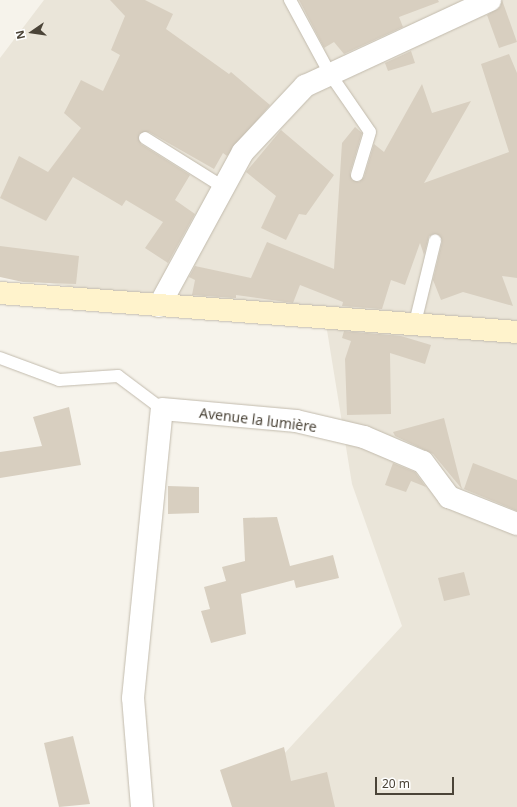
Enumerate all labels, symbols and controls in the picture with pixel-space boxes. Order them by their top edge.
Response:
north arrow [12,12,52,52]
text: N [12,29,28,41]
street label: Avenue la lumière [198,404,318,436]
scale bar [377,769,456,795]
text: 20 m [382,775,410,792]

